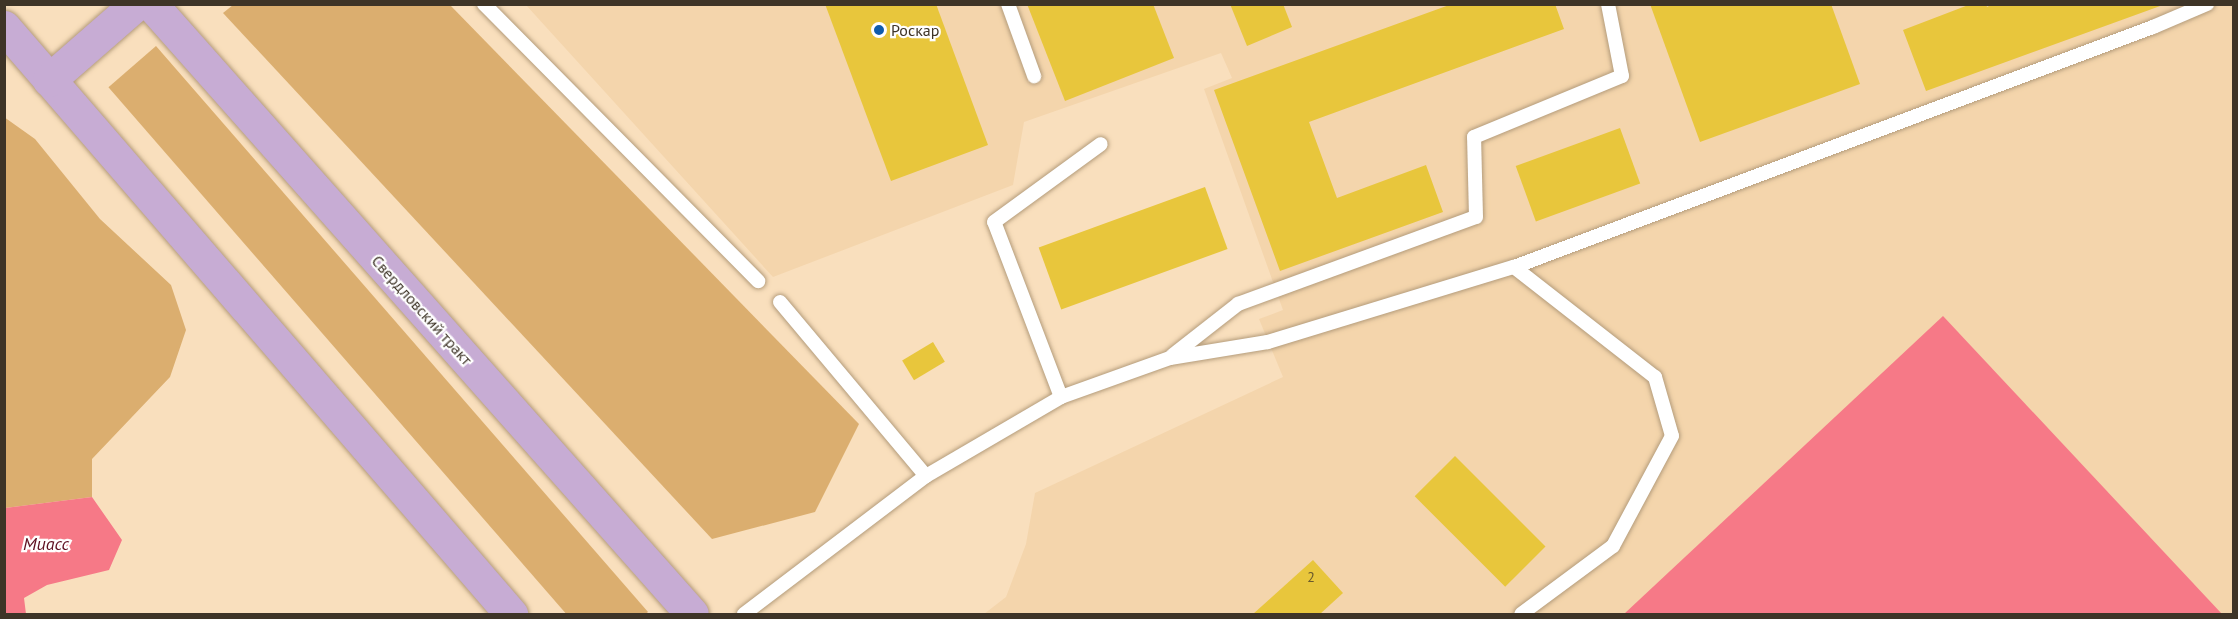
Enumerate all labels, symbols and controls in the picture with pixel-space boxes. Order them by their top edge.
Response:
place label: Роскар [891,20,939,40]
marker: Роскар [872,23,886,37]
street label: Свердловский тракт [368,251,476,369]
water label: Миасс [23,533,69,555]
house number: 2 [1307,569,1315,585]

